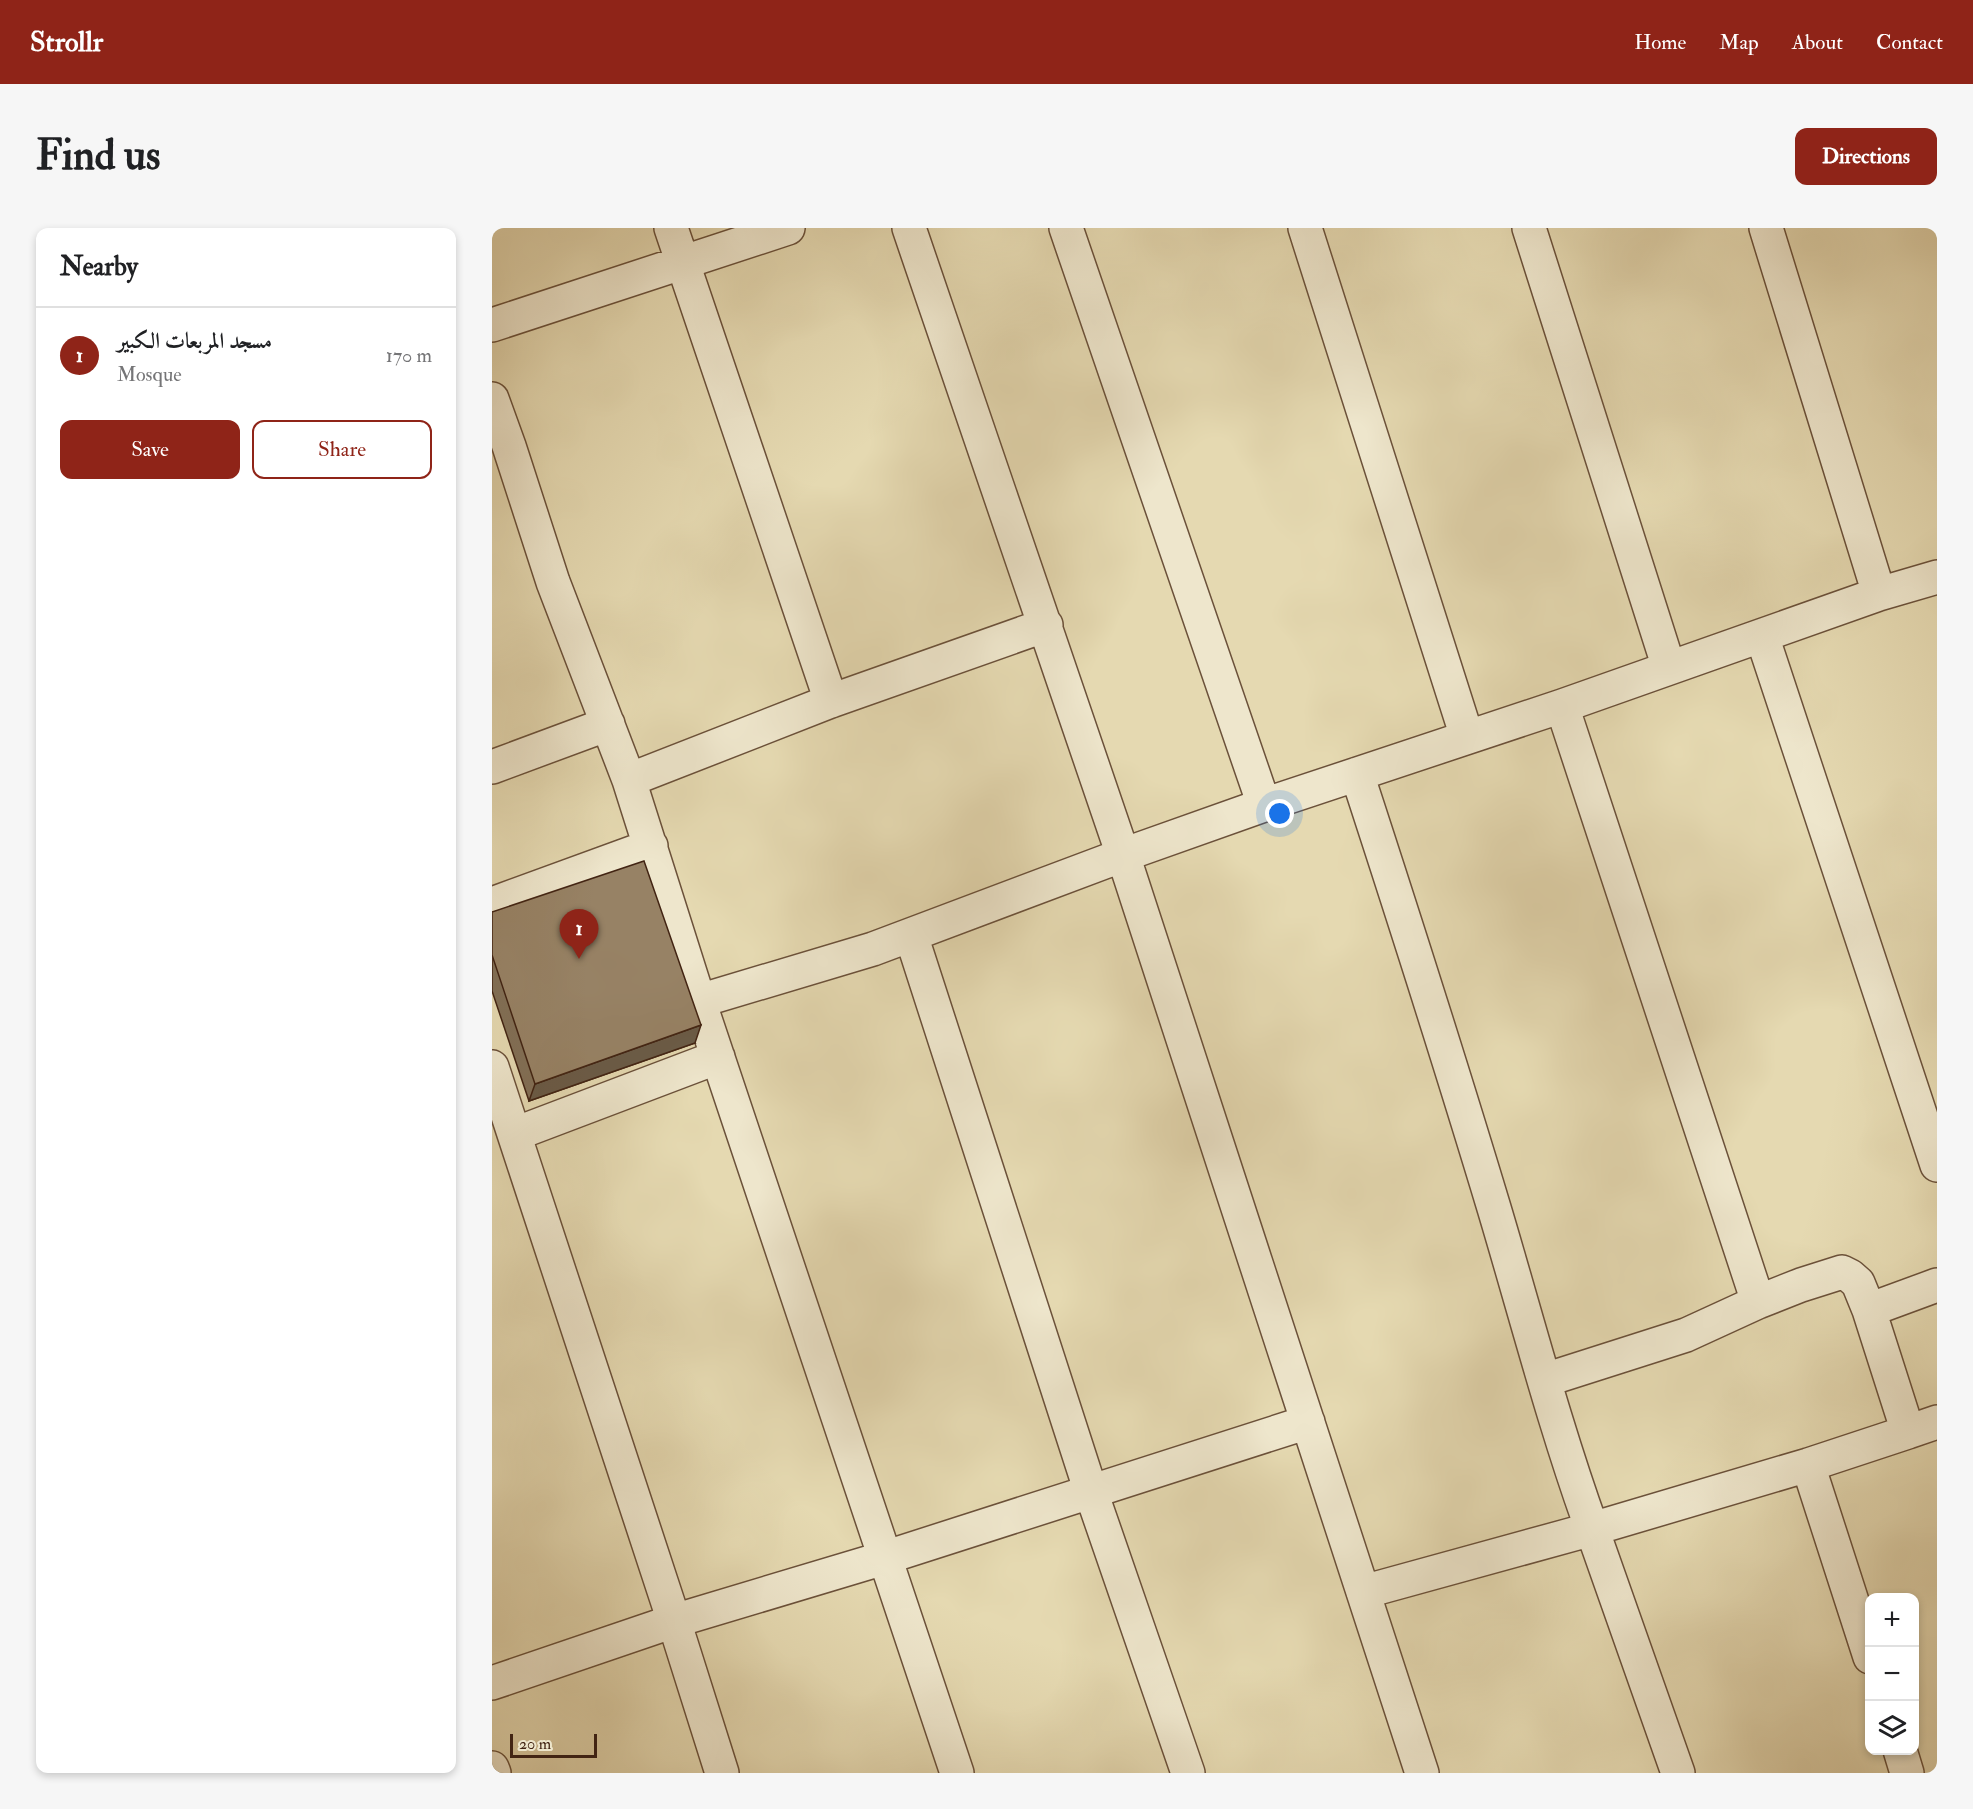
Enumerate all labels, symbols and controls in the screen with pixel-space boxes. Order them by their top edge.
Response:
text: Strollr [30,25,103,60]
text: Home [1634,29,1686,56]
text: Map [1719,29,1759,56]
text: About [1792,29,1843,56]
text: Contact [1876,29,1943,56]
button: Directions [1795,128,1937,185]
text: Find us [36,130,160,182]
text: Nearby [60,251,138,283]
text: مسجد المربعات الكبير [117,327,272,355]
text: 1 [76,343,83,368]
text: 170 m [386,343,432,368]
text: Mosque [117,362,182,387]
button: Save [60,420,240,479]
button: Share [252,420,432,479]
your location [1265,799,1294,828]
pin: 1 [560,910,598,959]
map controls [1865,1593,1919,1755]
button: + [1865,1593,1919,1647]
button: − [1865,1647,1919,1701]
button: layers [1865,1701,1919,1755]
scale bar [510,1731,597,1758]
text: 20 m [519,1734,551,1754]

